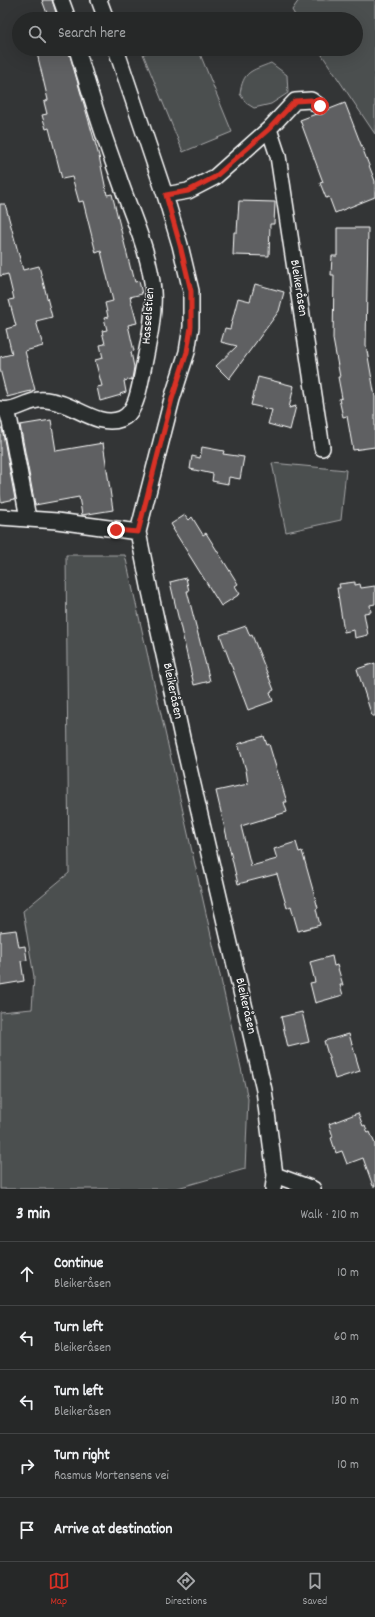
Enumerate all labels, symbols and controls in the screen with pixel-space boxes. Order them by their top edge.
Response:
search box [12,12,363,56]
icon: search [26,23,48,45]
text: Search here [58,23,126,45]
route start [311,97,329,115]
street label: Bleikeråsen [284,258,312,318]
street label: Hasselstien [138,287,160,345]
route end [107,521,125,539]
street label: Bleikeråsen [157,661,187,721]
street label: Bleikeråsen [229,976,261,1036]
text: 3 min [16,1203,50,1227]
text: Walk · 210 m [301,1206,359,1225]
text: Continue [54,1253,103,1275]
icon: ahead [16,1263,38,1285]
text: 10 m [337,1264,359,1283]
text: Bleikeråsen [54,1275,111,1294]
text: Turn left [54,1317,103,1339]
icon: left [16,1327,38,1349]
text: 60 m [334,1328,359,1347]
text: Bleikeråsen [54,1339,111,1358]
text: Turn left [54,1381,103,1403]
icon: left [16,1391,38,1413]
text: 130 m [331,1392,359,1411]
text: Bleikeråsen [54,1403,111,1422]
text: Turn right [54,1445,110,1467]
icon: right [16,1455,38,1477]
text: 10 m [337,1456,359,1475]
text: Rasmus Mortensens vei [54,1467,169,1486]
icon: arrive [16,1519,38,1541]
text: Arrive at destination [54,1519,172,1541]
tab: Map [48,1570,70,1610]
tab: Directions [165,1570,207,1610]
tab: Saved [303,1570,327,1610]

